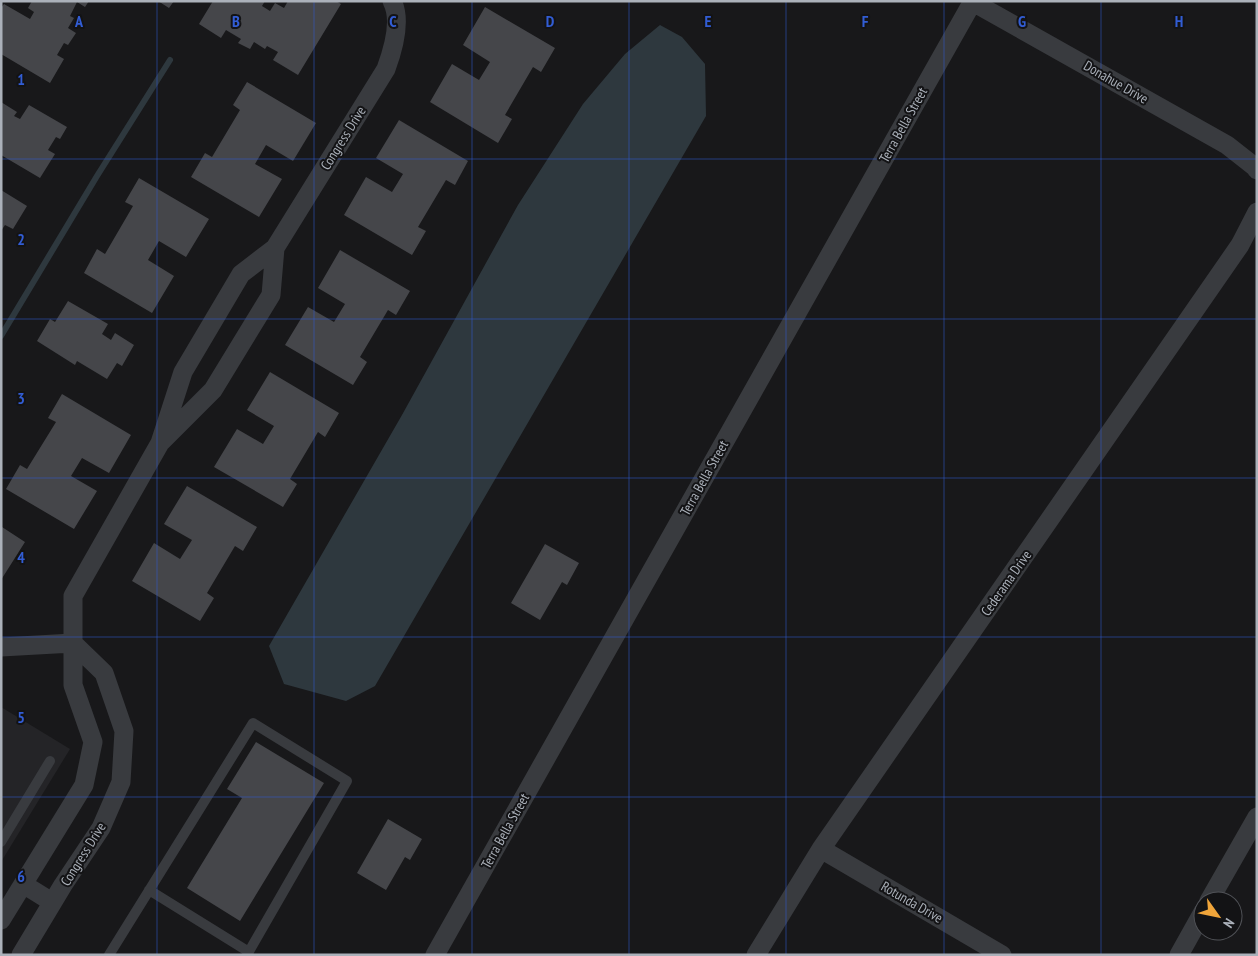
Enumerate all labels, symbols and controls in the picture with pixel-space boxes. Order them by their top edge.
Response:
text: A [74,11,84,31]
text: B [232,11,240,31]
text: C [389,11,397,31]
text: D [546,11,555,31]
text: E [705,11,712,31]
text: F [862,11,869,31]
text: G [1018,11,1026,31]
text: H [1175,11,1183,31]
street label: Donahue Drive [1081,56,1152,108]
text: 1 [17,69,25,89]
street label: Terra Bella Street [875,84,931,166]
street label: Congress Drive [316,103,370,173]
text: 2 [17,229,25,249]
text: 3 [17,388,25,408]
street label: Terra Bella Street [676,437,732,519]
street label: Cederama Drive [977,546,1035,619]
text: 4 [17,547,25,567]
text: 5 [17,707,25,727]
street label: Terra Bella Street [477,790,533,872]
street label: Congress Drive [56,819,110,889]
text: 6 [17,866,25,886]
street label: Rotunda Drive [878,877,946,927]
north arrow [1193,891,1243,941]
text: N [1219,915,1239,931]

